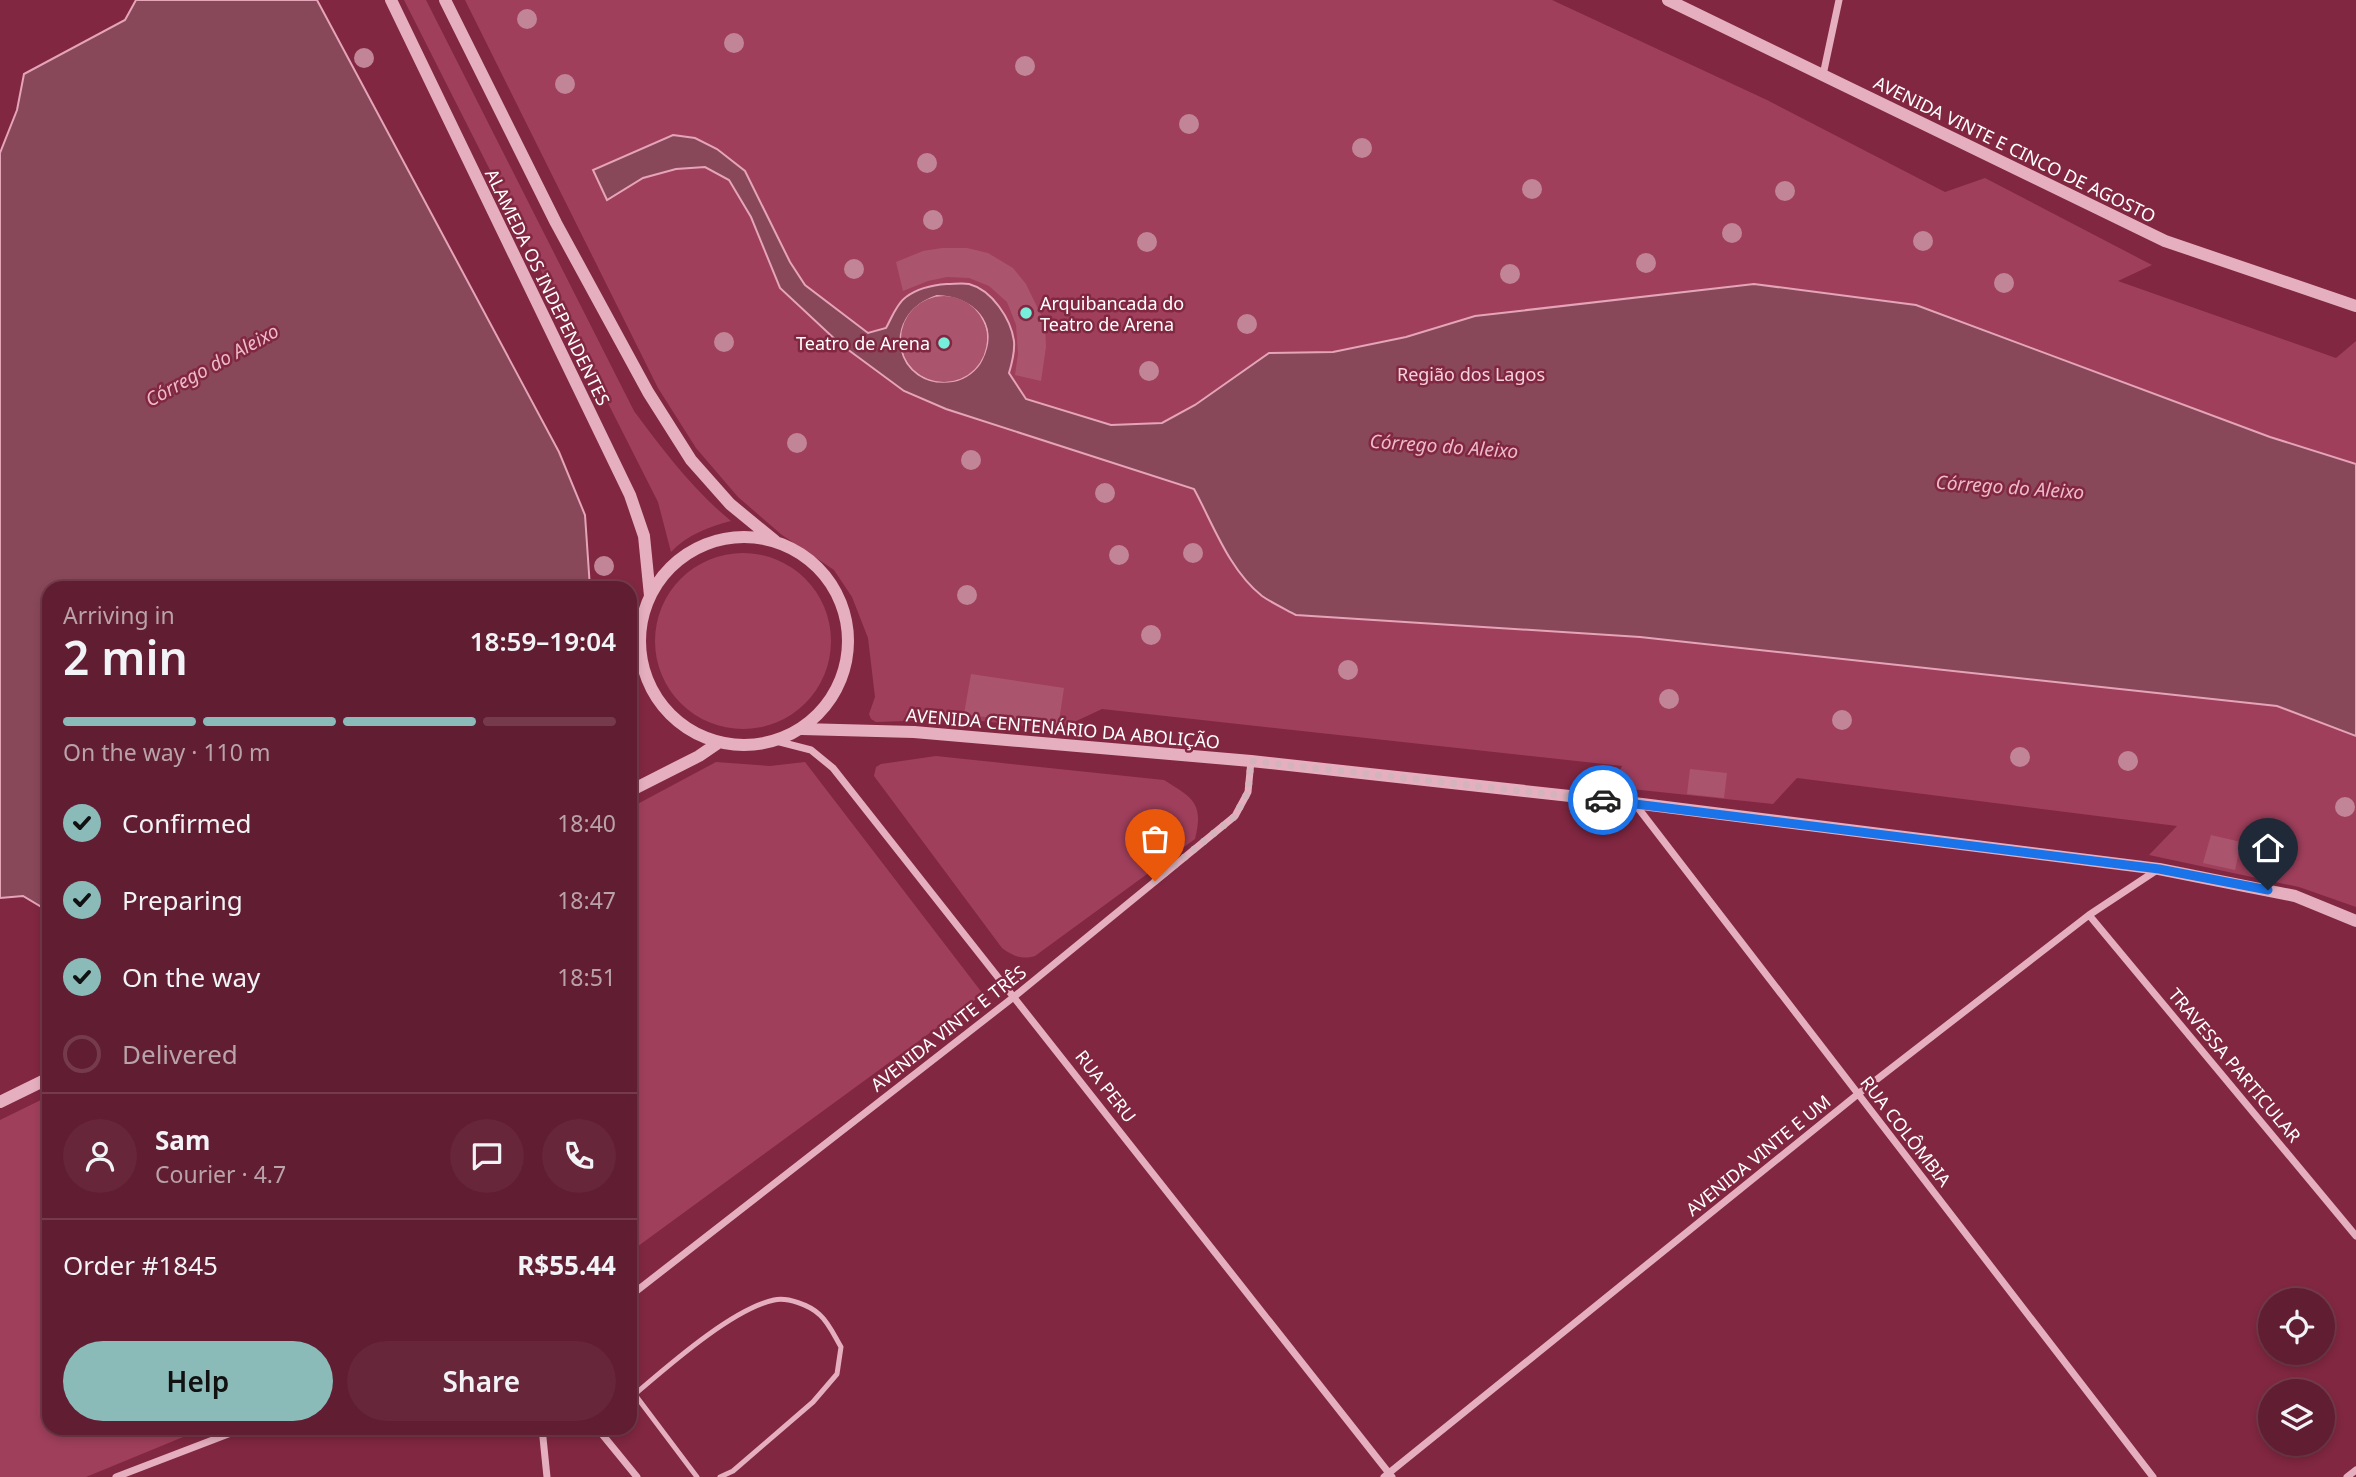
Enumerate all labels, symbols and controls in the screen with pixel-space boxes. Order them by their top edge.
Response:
street label: AVENIDA VINTE E CINCO DE AGOSTO [1870,70,2160,228]
street label: ALAMEDA OS INDEPENDENTES [480,165,616,409]
place label: Arquibancada do Teatro de Arena [1040,291,1184,336]
marker: Arquibancada do Teatro de Arena [1018,305,1034,321]
water label: Córrego do Aleixo [141,318,283,412]
place label: Teatro de Arena [796,331,930,355]
marker: Teatro de Arena [936,335,952,351]
park label: Região dos Lagos [1397,362,1545,386]
water label: Córrego do Aleixo [1369,428,1519,464]
water label: Córrego do Aleixo [1935,469,2085,505]
text: Arriving in [63,599,175,631]
text: 18:59–19:04 [470,623,616,659]
text: 2 min [63,626,188,688]
street label: AVENIDA CENTENÁRIO DA ABOLIÇÃO [905,702,1221,754]
text: On the way · 110 m [63,736,270,768]
courier [1568,765,1638,835]
icon: car [1584,781,1622,819]
icon: check [63,804,101,842]
text: Confirmed [122,805,252,841]
text: 18:40 [557,807,616,839]
pin [1125,809,1185,881]
pin [2238,818,2298,890]
icon: bag [1136,820,1174,858]
icon: home [2249,829,2287,867]
icon: check [63,881,101,919]
text: Preparing [122,882,243,918]
text: 18:47 [557,884,616,916]
icon: check [63,958,101,996]
text: On the way [122,959,260,995]
street label: AVENIDA VINTE E TRÊS [865,960,1031,1096]
text: 18:51 [557,961,616,993]
street label: TRAVESSA PARTICULAR [2163,983,2307,1147]
text: Delivered [122,1036,238,1072]
street label: RUA PERU [1070,1045,1142,1127]
street label: RUA COLÔMBIA [1855,1071,1957,1192]
street label: AVENIDA VINTE E UM [1681,1089,1835,1221]
button: person [63,1119,137,1193]
button: chat [450,1119,524,1193]
button: phone [542,1119,616,1193]
text: Sam [155,1122,210,1158]
text: Courier · 4.7 [155,1158,286,1190]
text: Order #1845 [63,1247,218,1283]
text: R$55.44 [517,1247,616,1283]
map controls [2258,1288,2335,1456]
button: locate [2258,1288,2335,1365]
button: Help [63,1341,333,1421]
button: Share [347,1341,616,1421]
button: layers [2258,1379,2335,1456]

